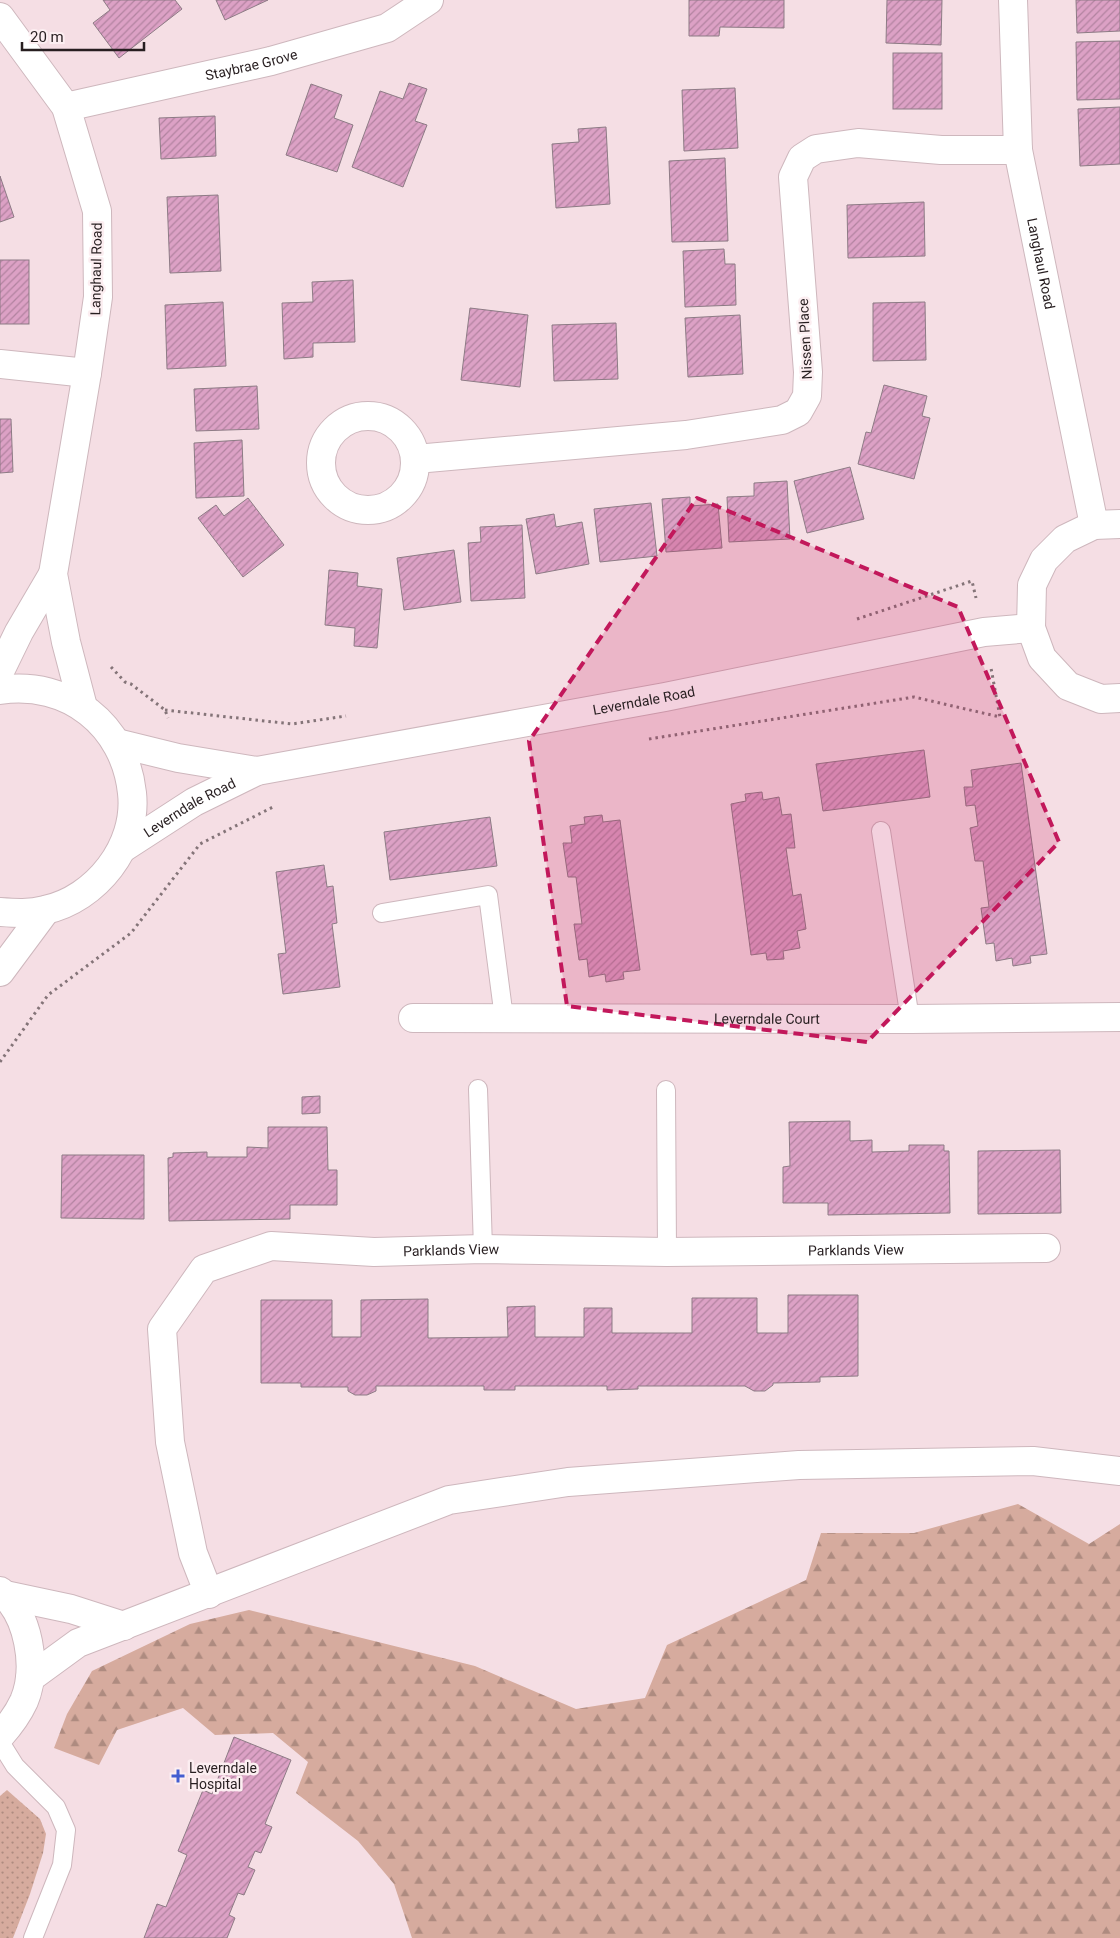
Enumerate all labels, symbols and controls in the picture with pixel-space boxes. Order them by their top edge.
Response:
scale bar [22,20,145,52]
text: 20 m [30,28,64,46]
street label: Staybrae Grove [204,46,299,84]
street label: Langhaul Road [1024,216,1058,311]
street label: Langhaul Road [87,222,105,316]
street label: Nissen Place [795,298,815,380]
street label: Leverndale Road [592,683,696,718]
street label: Leverndale Road [141,775,238,840]
street label: Leverndale Court [714,1011,820,1027]
street label: Parklands View [403,1241,500,1259]
street label: Parklands View [808,1241,905,1259]
place label: Leverndale Hospital [189,1760,257,1792]
marker: Leverndale Hospital [171,1769,185,1783]

